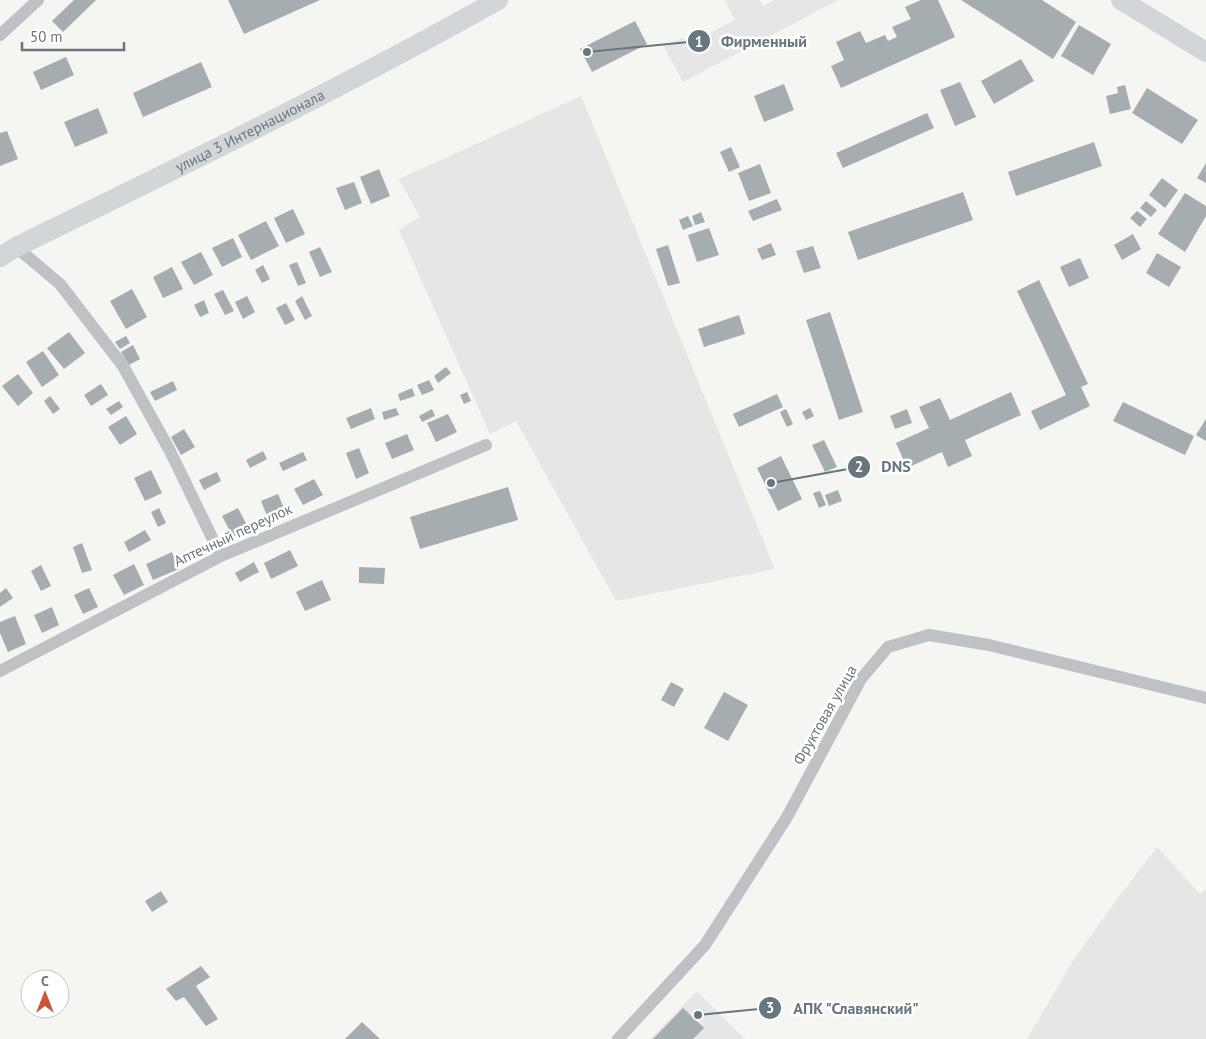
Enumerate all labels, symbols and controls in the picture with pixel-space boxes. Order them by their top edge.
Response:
scale bar [22,20,125,52]
callout: Фирменный [686,26,817,57]
text: 50 m [30,27,63,46]
text: Фирменный [721,31,807,51]
text: 1 [695,32,703,51]
street label: улица 3 Интернационала [172,85,328,176]
callout: DNS [847,451,921,482]
text: DNS [881,456,911,476]
text: 2 [855,457,863,476]
street label: Аптечный переулок [171,498,296,570]
street label: Фруктовая улица [788,662,861,768]
north arrow [20,969,70,1019]
text: С [41,972,49,990]
callout: АПК "Славянский" [758,992,930,1023]
text: 3 [766,998,774,1017]
text: АПК "Славянский" [793,998,919,1018]

